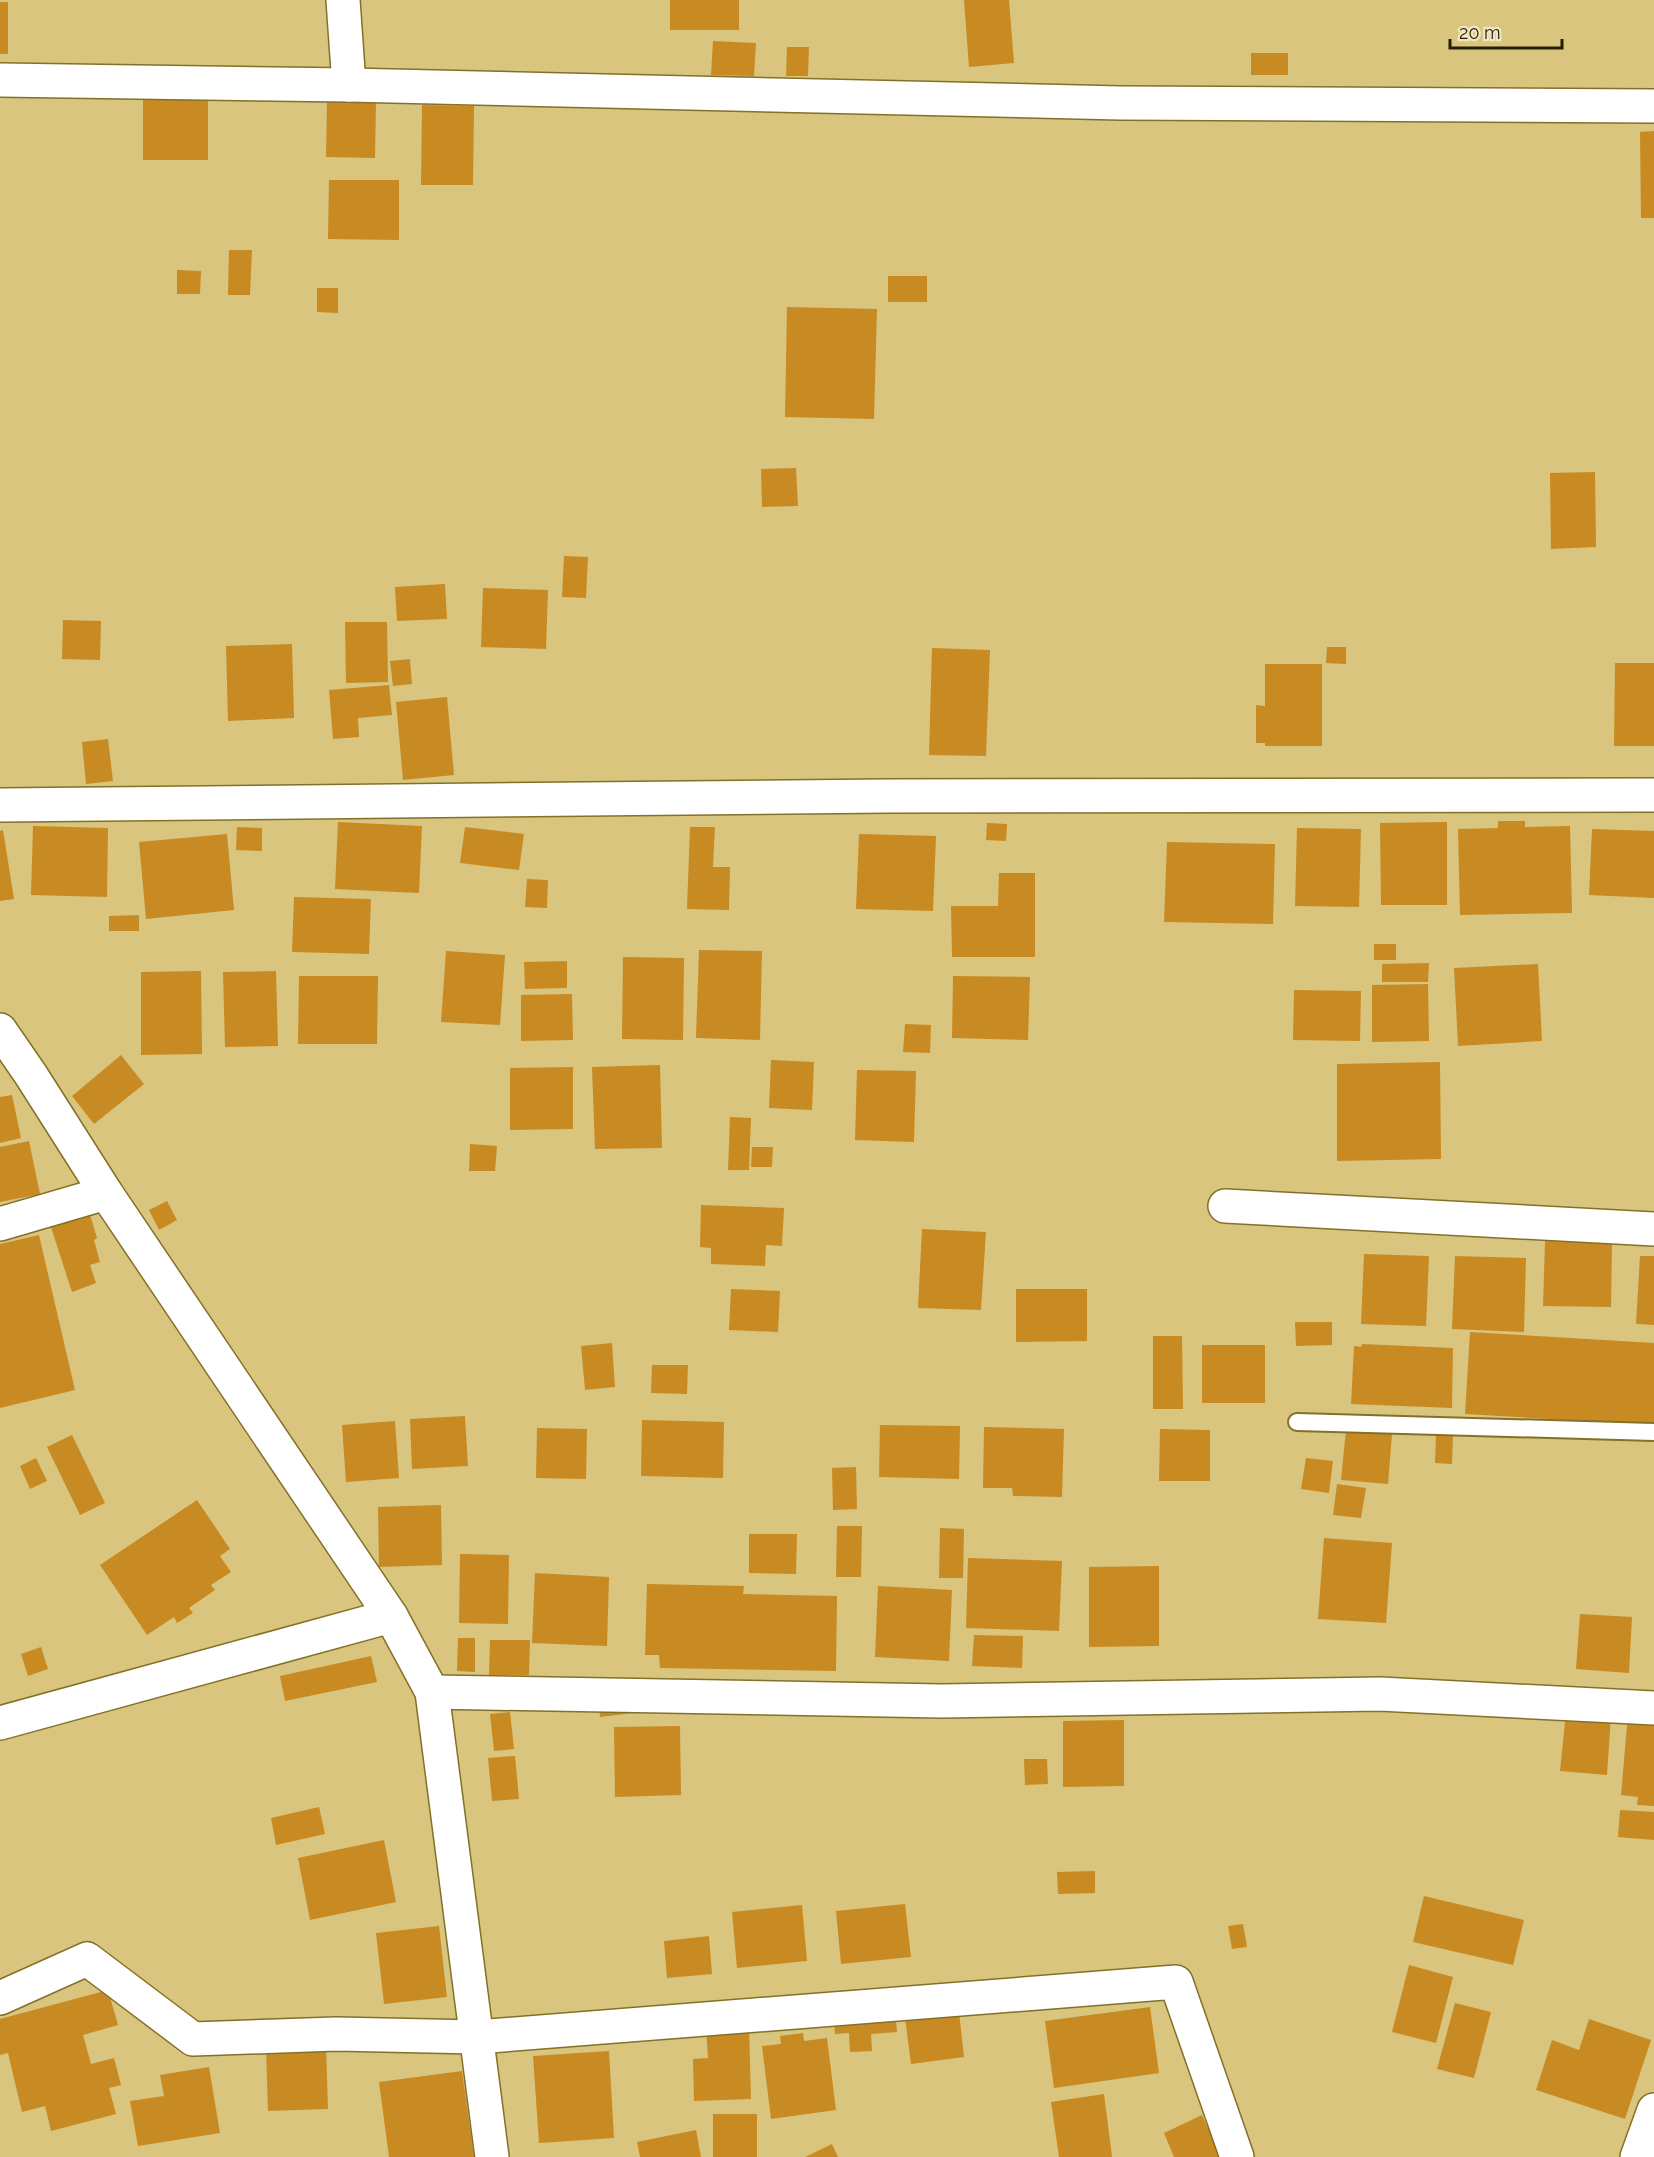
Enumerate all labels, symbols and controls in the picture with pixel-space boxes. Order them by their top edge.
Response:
scale bar [1450,12,1562,50]
text: 20 m [1459,22,1501,43]

